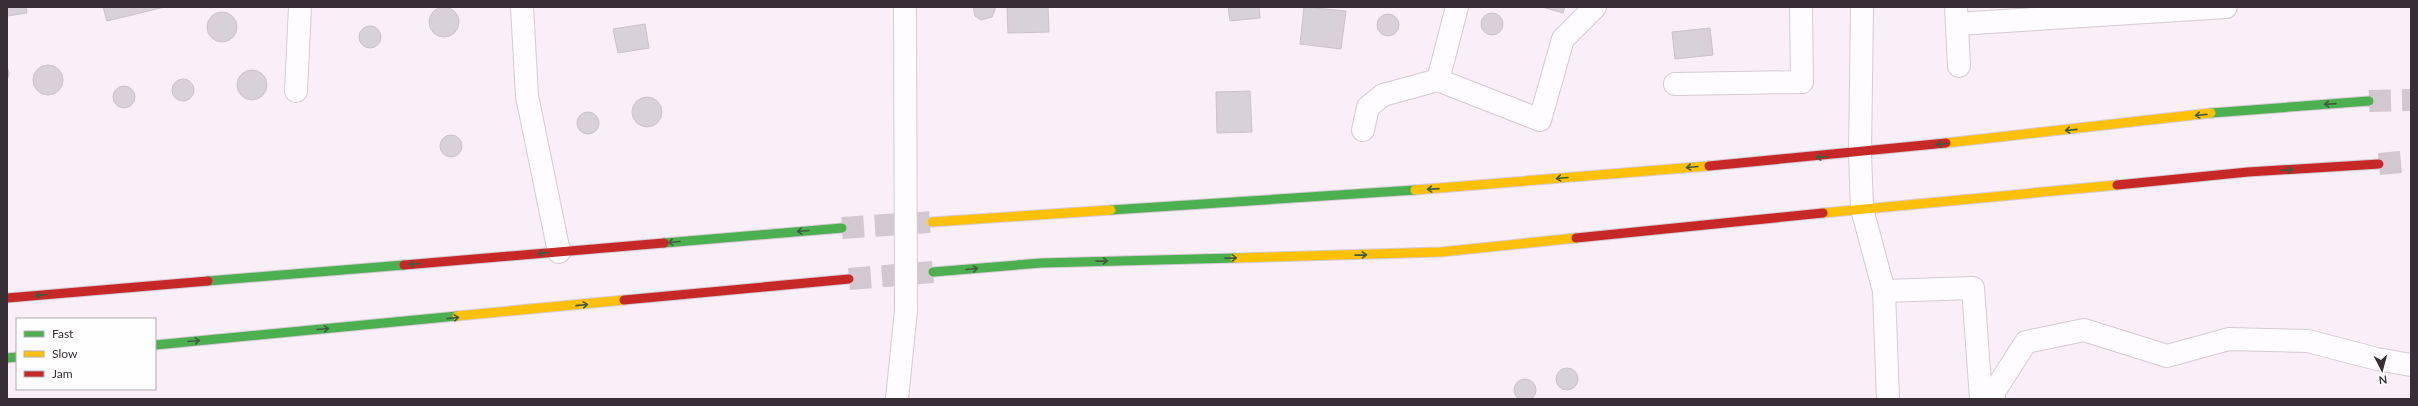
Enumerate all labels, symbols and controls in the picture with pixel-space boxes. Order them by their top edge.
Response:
one-way arrow [2324,100,2337,107]
one-way arrow [2195,111,2208,119]
one-way arrow [2065,126,2078,133]
one-way arrow [1936,140,1949,148]
one-way arrow [1816,153,1829,160]
one-way arrow [1686,164,1699,171]
one-way arrow [2280,166,2293,173]
one-way arrow [1556,175,1569,182]
one-way arrow [1427,186,1440,193]
one-way arrow [797,228,810,235]
one-way arrow [668,239,681,246]
one-way arrow [538,250,551,257]
one-way arrow [1354,251,1367,258]
one-way arrow [1224,254,1237,262]
one-way arrow [1095,258,1108,265]
one-way arrow [408,260,421,267]
one-way arrow [965,265,978,272]
one-way arrow [35,291,48,298]
one-way arrow [575,301,588,309]
one-way arrow [446,314,459,321]
legend [16,318,156,390]
text: Fast [52,326,74,341]
one-way arrow [316,326,329,333]
one-way arrow [187,338,200,345]
text: Slow [52,346,78,361]
north arrow [2362,350,2402,390]
text: Jam [52,366,73,381]
text: N [2378,374,2388,387]

